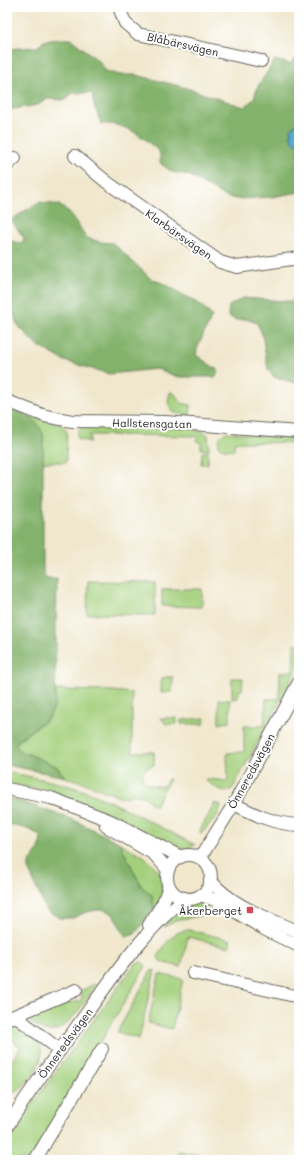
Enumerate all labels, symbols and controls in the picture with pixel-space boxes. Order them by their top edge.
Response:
street label: Blåbärsvägen [146,29,220,59]
street label: Klarbärsvägen [143,205,215,263]
street label: Hallstensgatan [112,415,192,431]
street label: Önneredsvägen [224,731,278,811]
place label: Åkerberget [179,903,242,918]
marker: Åkerberget [245,905,255,915]
street label: Önneredsvägen [34,1005,96,1081]

